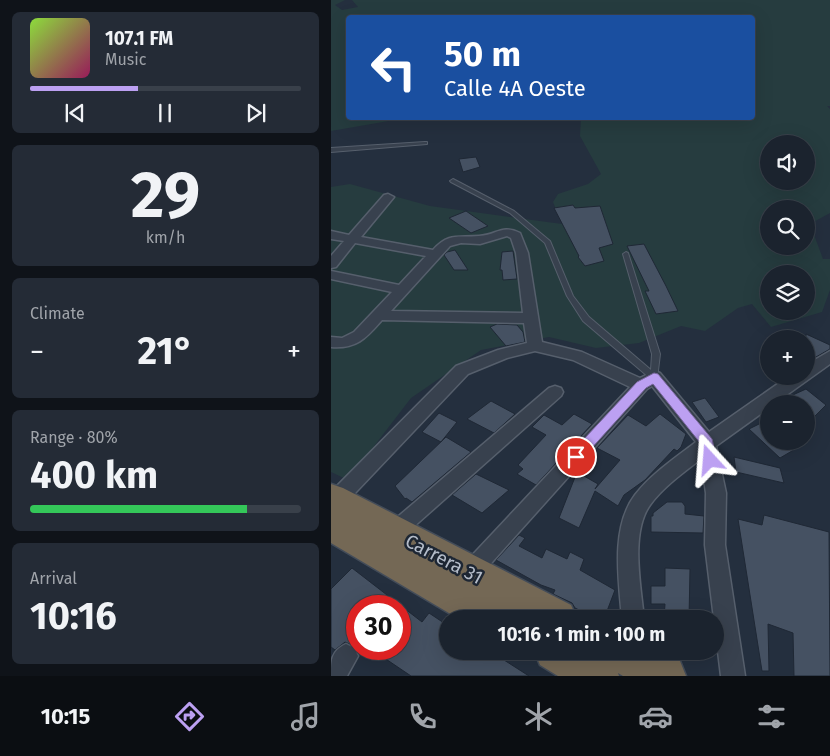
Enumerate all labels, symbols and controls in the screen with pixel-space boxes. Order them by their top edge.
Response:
text: 107.1 FM [105,27,173,50]
text: 50 m [444,33,521,75]
icon: left [361,35,426,100]
text: Music [105,50,146,69]
text: Calle 4A Oeste [444,75,586,102]
icon: previous [61,99,89,127]
icon: pause [151,99,179,127]
icon: next [242,99,270,127]
map controls [760,135,815,450]
button: sound [760,135,815,190]
text: 29 [131,156,200,234]
button: search [760,200,815,255]
text: km/h [146,228,185,247]
button: layers [760,265,815,320]
text: Climate [30,304,85,323]
text: 21° [137,328,194,374]
button: + [760,330,815,385]
text: − [30,335,44,368]
text: + [287,335,301,368]
button: − [760,395,815,450]
text: Range · 80% [30,428,118,447]
position arrow [683,433,735,485]
pin [555,436,597,478]
icon: arrive [562,443,590,471]
text: 400 km [30,452,158,498]
street label: Carrera 31 [401,529,487,589]
text: Arrival [30,569,77,588]
text: 10:16 [30,593,117,639]
speed limit sign: 30 [346,595,411,660]
text: 10:16 · 1 min · 100 m [498,623,665,646]
icon: directions [172,699,207,734]
icon: music [288,699,323,734]
icon: phone [405,699,440,734]
icon: climate [521,699,556,734]
icon: car [638,699,673,734]
icon: filters [754,699,789,734]
text: 10:15 [41,703,90,730]

